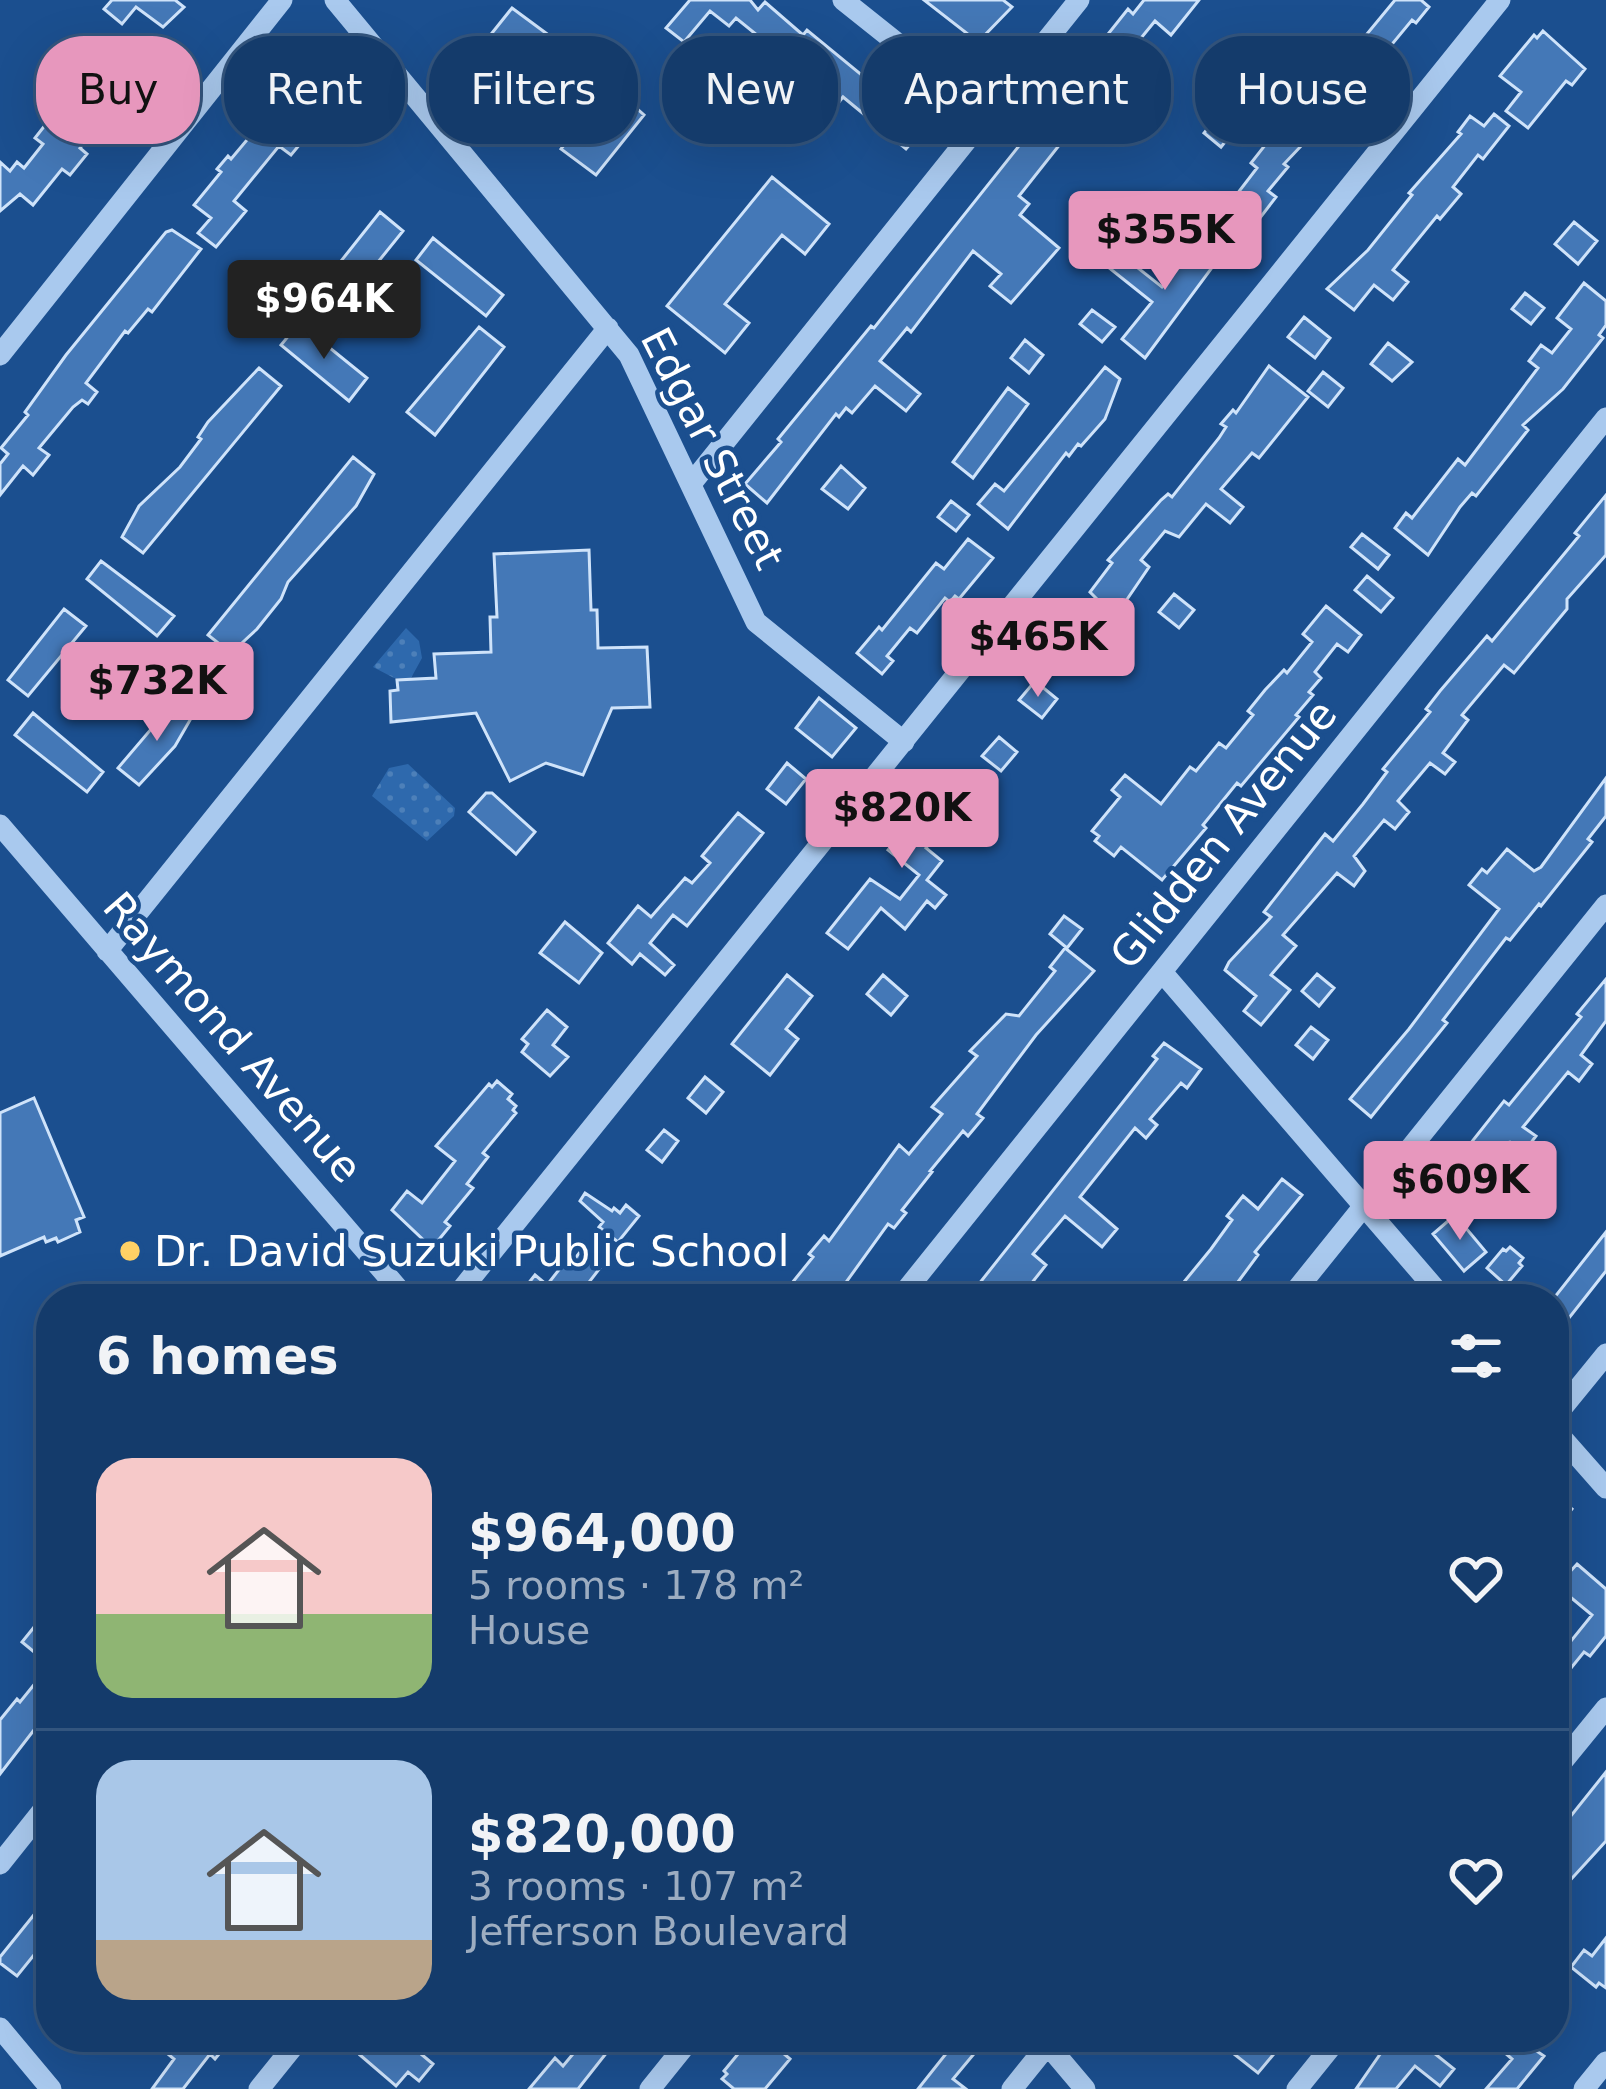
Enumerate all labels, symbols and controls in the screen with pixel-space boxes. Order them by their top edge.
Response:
chip: Buy [36,36,200,144]
chip: Rent [224,36,405,144]
chip: Filters [429,36,638,144]
chip: New [662,36,838,144]
chip: Apartment [862,36,1171,144]
chip: House [1195,36,1410,144]
pin: $355K [1081,191,1249,293]
text: $355K [1096,207,1234,252]
pin: $964K [240,260,408,362]
text: $964K [255,276,393,321]
street label: Edgar Street [631,320,794,577]
pin: $465K [954,598,1122,700]
text: $465K [969,614,1107,659]
pin: $732K [73,642,241,744]
text: $732K [88,658,226,703]
street label: Glidden Avenue [1100,690,1347,978]
pin: $820K [818,769,986,871]
text: $820K [833,785,971,830]
street label: Raymond Avenue [93,882,372,1192]
pin: $609K [1376,1141,1544,1243]
text: $609K [1391,1157,1529,1202]
place label: Dr. David Suzuki Public School [154,1227,789,1276]
marker: Dr. David Suzuki Public School [117,1238,143,1264]
icon: filters [1443,1323,1509,1389]
text: 6 homes [96,1327,339,1386]
text: $964,000 [468,1504,736,1563]
icon: home [192,1506,336,1650]
icon: heart [1443,1545,1509,1611]
text: 5 rooms · 178 m² [468,1563,804,1608]
text: House [468,1608,590,1653]
text: $820,000 [468,1805,736,1864]
icon: home [192,1808,336,1952]
icon: heart [1443,1847,1509,1913]
text: 3 rooms · 107 m² [468,1864,804,1909]
text: Jefferson Boulevard [468,1909,849,1954]

